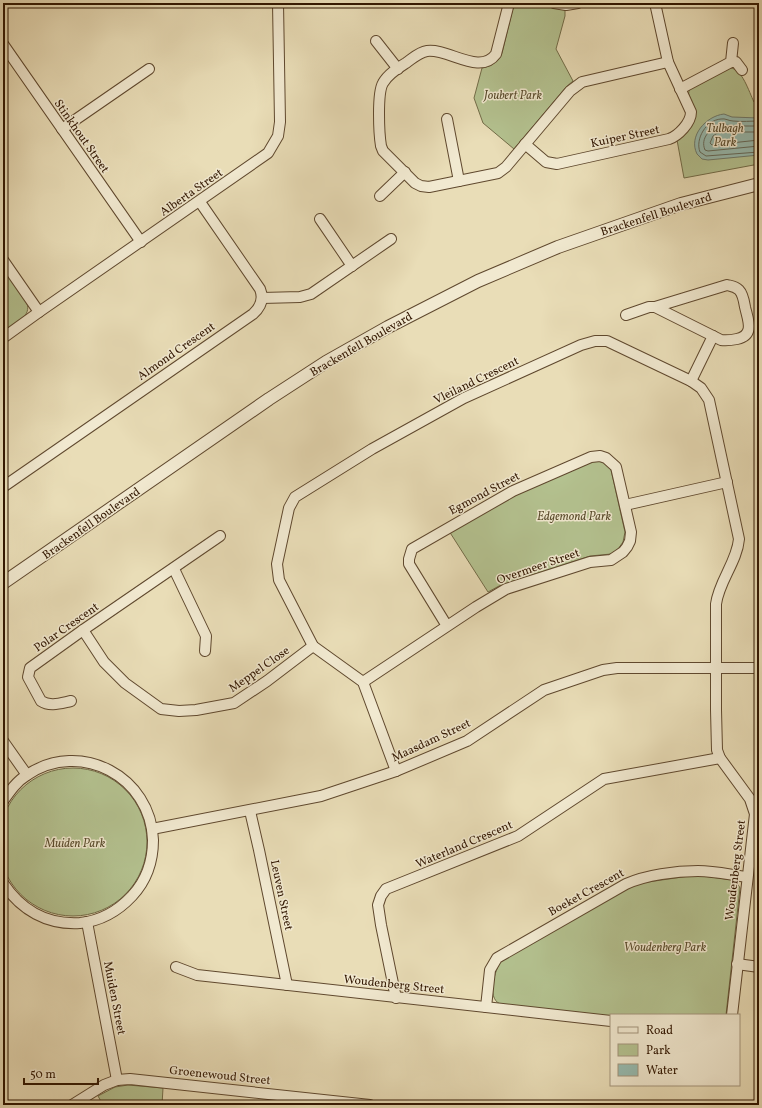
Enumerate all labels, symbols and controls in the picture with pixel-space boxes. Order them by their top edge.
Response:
park label: Joubert Park [483,88,542,104]
street label: Stinkhout Street [50,97,113,177]
park label: Tulbagh Park [706,121,744,151]
street label: Kuiper Street [589,122,661,152]
street label: Alberta Street [157,165,226,220]
street label: Brackenfell Boulevard [599,189,714,240]
street label: Brackenfell Boulevard [307,309,416,381]
street label: Almond Crescent [135,319,219,385]
street label: Vleiland Crescent [431,353,522,408]
street label: Egmond Street [446,468,523,519]
street label: Brackenfell Boulevard [39,484,144,564]
park label: Edgemond Park [537,509,611,525]
street label: Overmeer Street [495,545,582,589]
street label: Polar Crescent [31,599,102,656]
street label: Meppel Close [226,643,293,697]
street label: Maasdam Street [389,716,474,766]
street label: Waterland Crescent [413,817,515,873]
street label: Woudenberg Street [722,819,750,921]
park label: Muiden Park [44,836,106,852]
street label: Leuven Street [266,858,296,932]
street label: Boeket Crescent [546,865,627,920]
park label: Woudenberg Park [624,940,707,956]
street label: Muiden Street [99,960,129,1036]
street label: Woudenberg Street [343,972,445,998]
legend [610,1014,740,1086]
text: Road [646,1023,673,1039]
text: Park [646,1043,671,1059]
scale bar [24,1060,98,1086]
street label: Groenewoud Street [169,1063,271,1089]
text: Water [646,1063,678,1079]
text: 50 m [30,1067,56,1083]

